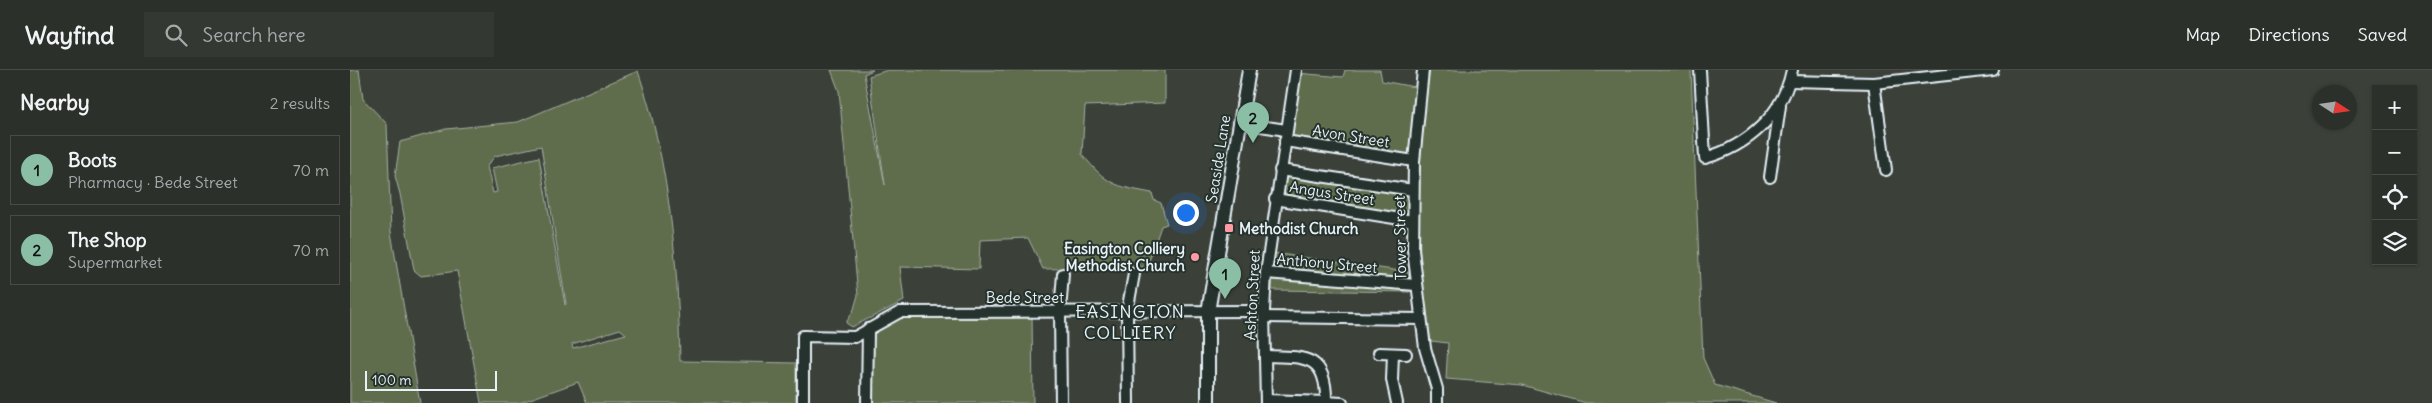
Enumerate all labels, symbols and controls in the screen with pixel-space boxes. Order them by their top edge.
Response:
search box [144,12,494,57]
text: Wayfind [25,20,114,50]
icon: search [162,21,190,49]
text: Search here [202,23,306,47]
text: Map [2185,23,2220,46]
text: Directions [2248,23,2330,46]
text: Saved [2358,23,2407,46]
north arrow [2312,85,2357,130]
map controls [2372,85,2417,265]
button: + [2372,85,2417,130]
text: Nearby [20,89,90,116]
text: 2 results [270,93,330,113]
pin: 2 [1237,102,1269,143]
street label: Seaside Lane [1202,114,1234,204]
street label: Avon Street [1311,121,1391,151]
button: − [2372,130,2417,175]
text: Boots [68,148,117,172]
text: 1 [34,160,40,180]
text: 70 m [293,160,329,180]
text: Pharmacy · Bede Street [68,172,238,192]
button: locate [2372,175,2417,220]
street label: Angus Street [1288,177,1376,209]
street label: Tower Street [1390,195,1410,281]
your location [1173,200,1199,226]
place label: Methodist Church [1239,219,1359,238]
button: layers [2372,220,2417,265]
marker: Methodist Church [1223,222,1235,234]
text: The Shop [68,228,147,252]
place label: Easington Colliery Methodist Church [1064,239,1185,275]
text: 2 [33,240,41,260]
text: 70 m [293,240,329,260]
street label: Ashton Street [1240,249,1264,341]
street label: Anthony Street [1276,249,1378,277]
marker: Easington Colliery Methodist Church [1189,251,1201,263]
text: Supermarket [68,252,162,272]
pin: 1 [1209,258,1241,299]
street label: Bede Street [986,288,1064,307]
district label: EASINGTON COLLIERY [1075,300,1185,344]
scale bar [365,368,498,391]
text: 100 m [372,371,412,389]

